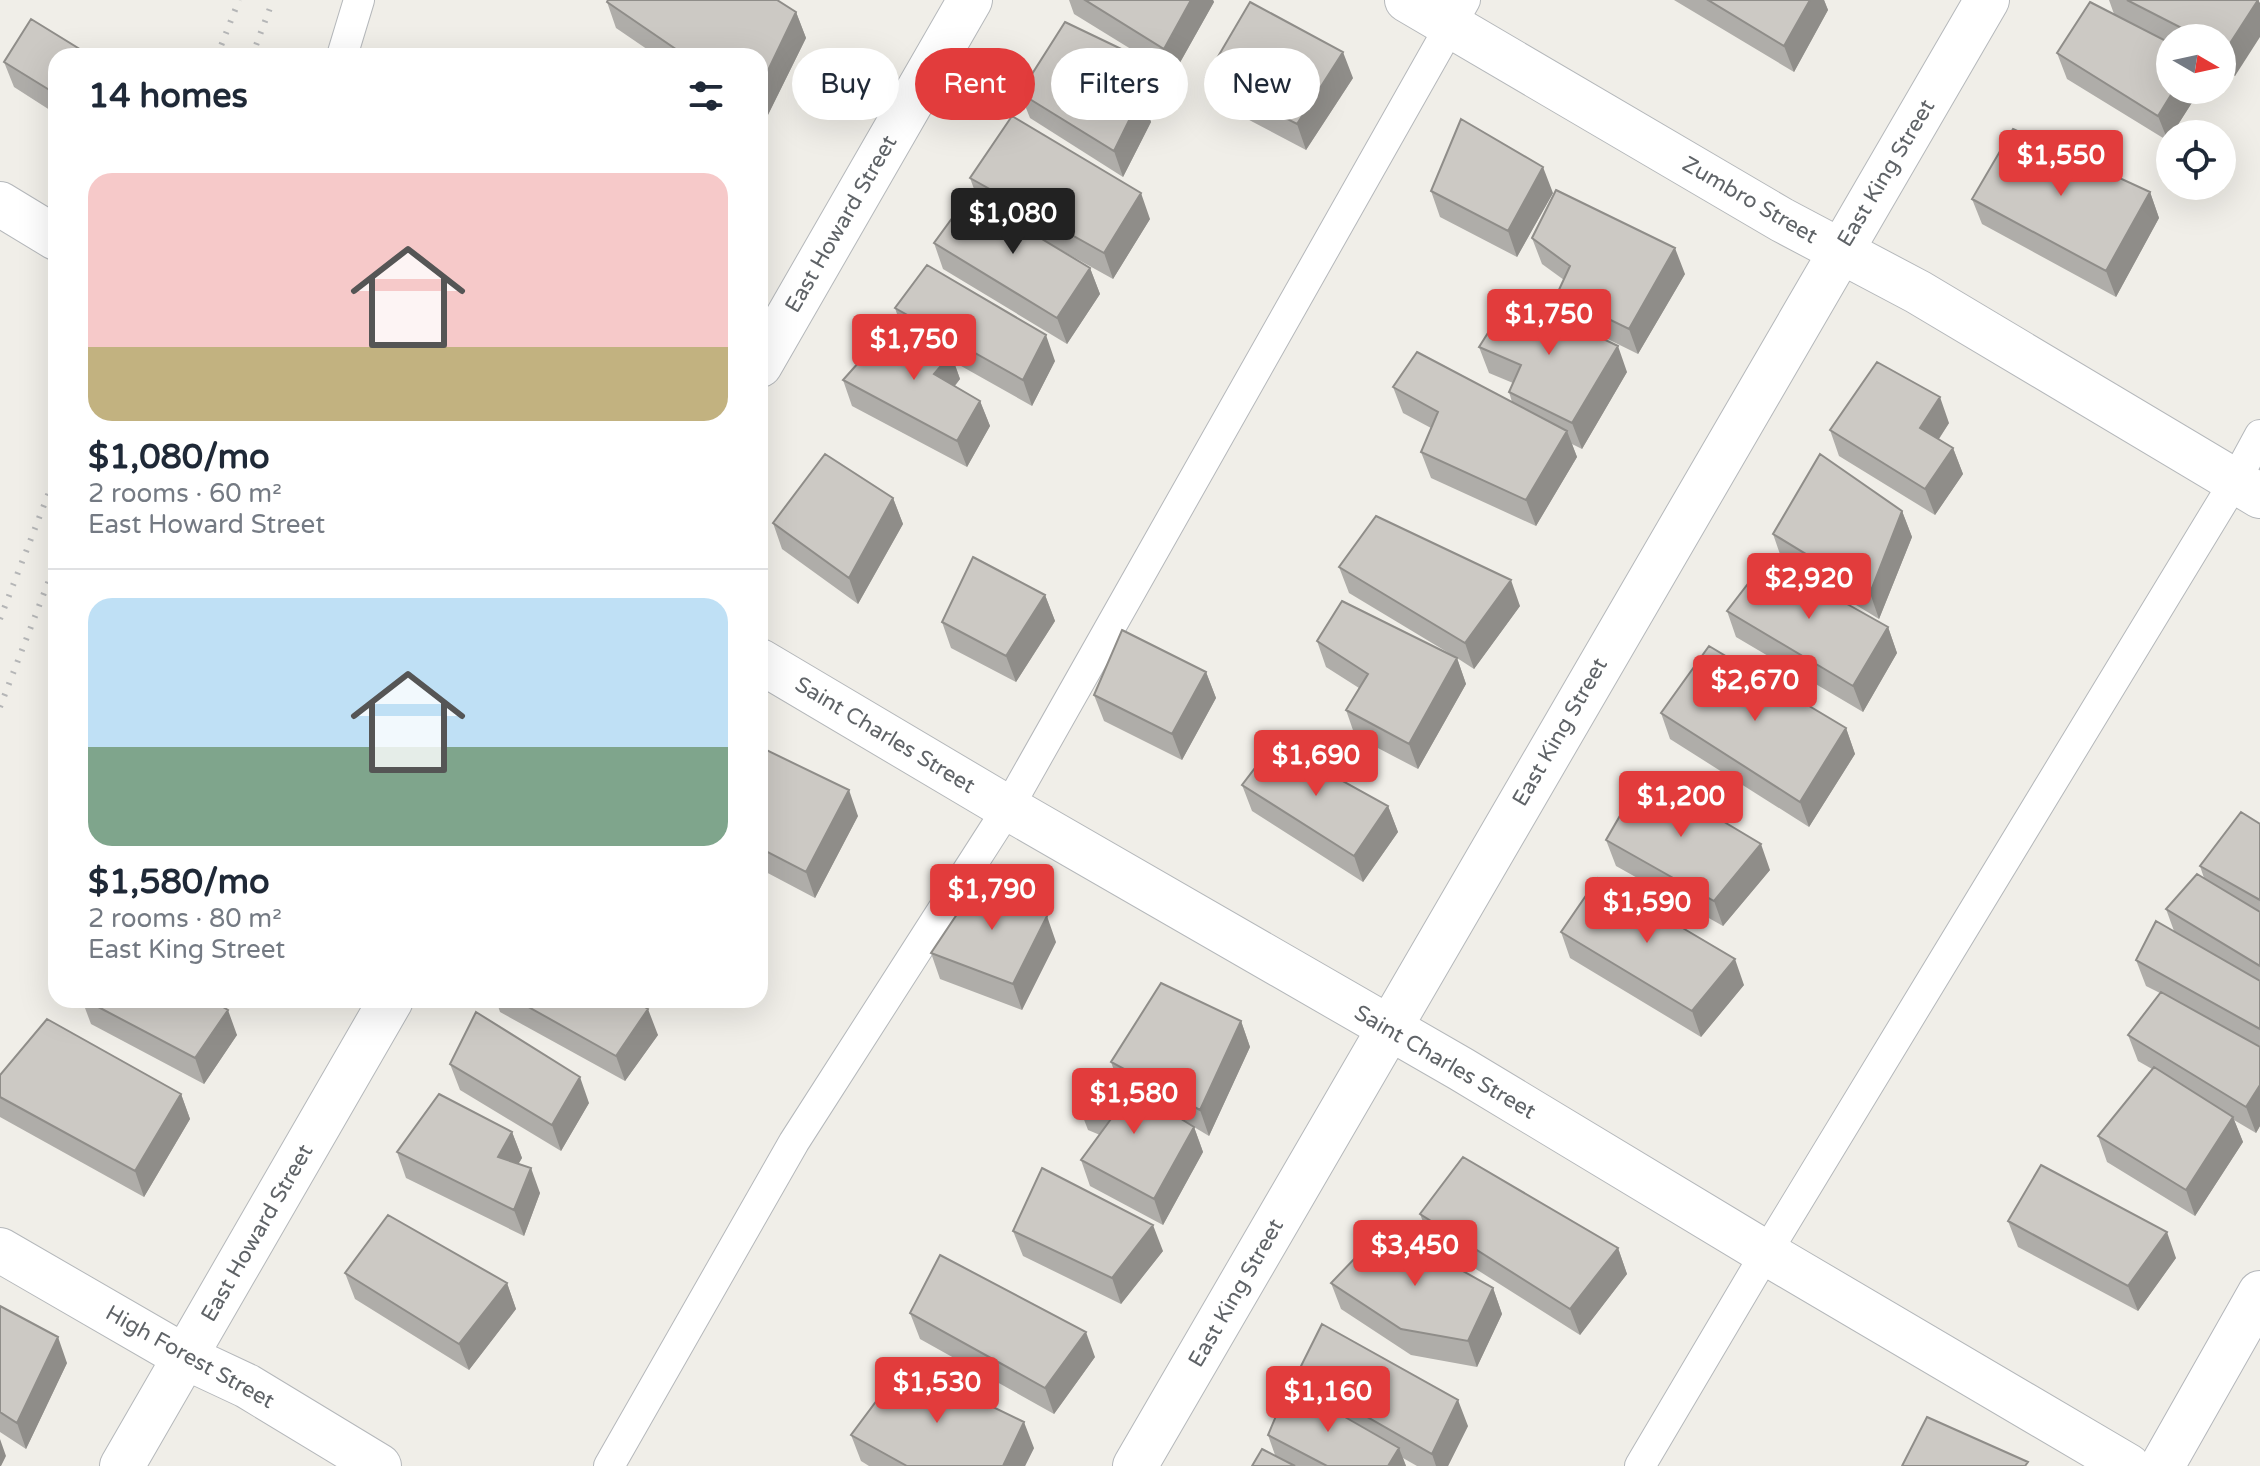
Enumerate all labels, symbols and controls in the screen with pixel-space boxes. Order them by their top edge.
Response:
north arrow [2156,24,2236,104]
map controls [2156,24,2236,200]
chip: Buy [792,48,899,120]
chip: Rent [915,48,1035,120]
chip: Filters [1051,48,1188,120]
chip: New [1204,48,1320,120]
icon: filters [684,74,728,118]
text: 14 homes [88,76,248,117]
street label: East King Street [1832,95,1940,251]
button: locate [2156,120,2236,200]
pin: $1,550 [1996,130,2126,198]
street label: East Howard Street [780,131,902,317]
text: $1,550 [2017,140,2105,171]
street label: Zumbro Street [1678,151,1822,249]
pin: $1,080 [948,188,1078,256]
text: $1,080 [969,198,1057,229]
icon: home [336,225,480,369]
pin: $1,750 [1484,289,1614,357]
text: $1,750 [1505,299,1593,330]
pin: $1,750 [849,314,979,382]
text: $1,750 [870,324,958,355]
text: $1,080/mo [88,437,270,478]
text: 2 rooms · 60 m² [88,478,282,509]
text: East Howard Street [88,509,325,540]
pin: $2,920 [1744,553,1874,621]
text: $2,920 [1765,563,1853,594]
icon: home [336,650,480,794]
street label: East King Street [1507,653,1613,811]
pin: $2,670 [1690,655,1820,723]
text: $2,670 [1711,665,1799,696]
street label: Saint Charles Street [790,671,980,799]
pin: $1,690 [1251,730,1381,798]
text: $1,690 [1272,740,1360,771]
pin: $1,200 [1616,771,1746,839]
text: $1,200 [1637,781,1725,812]
text: $1,580/mo [88,862,270,903]
pin: $1,790 [927,864,1057,932]
text: $1,790 [948,874,1036,905]
pin: $1,590 [1582,877,1712,945]
text: $1,590 [1603,887,1691,918]
text: 2 rooms · 80 m² [88,903,282,934]
text: East King Street [88,934,285,965]
street label: Saint Charles Street [1350,999,1540,1125]
pin: $1,580 [1069,1068,1199,1136]
text: $1,580 [1090,1078,1178,1109]
street label: East Howard Street [196,1140,318,1326]
street label: East King Street [1183,1214,1289,1372]
pin: $3,450 [1350,1220,1480,1288]
text: $3,450 [1371,1230,1459,1261]
street label: High Forest Street [101,1300,279,1414]
pin: $1,530 [872,1357,1002,1425]
pin: $1,160 [1263,1366,1393,1434]
text: $1,530 [893,1367,981,1398]
text: $1,160 [1284,1376,1372,1407]

